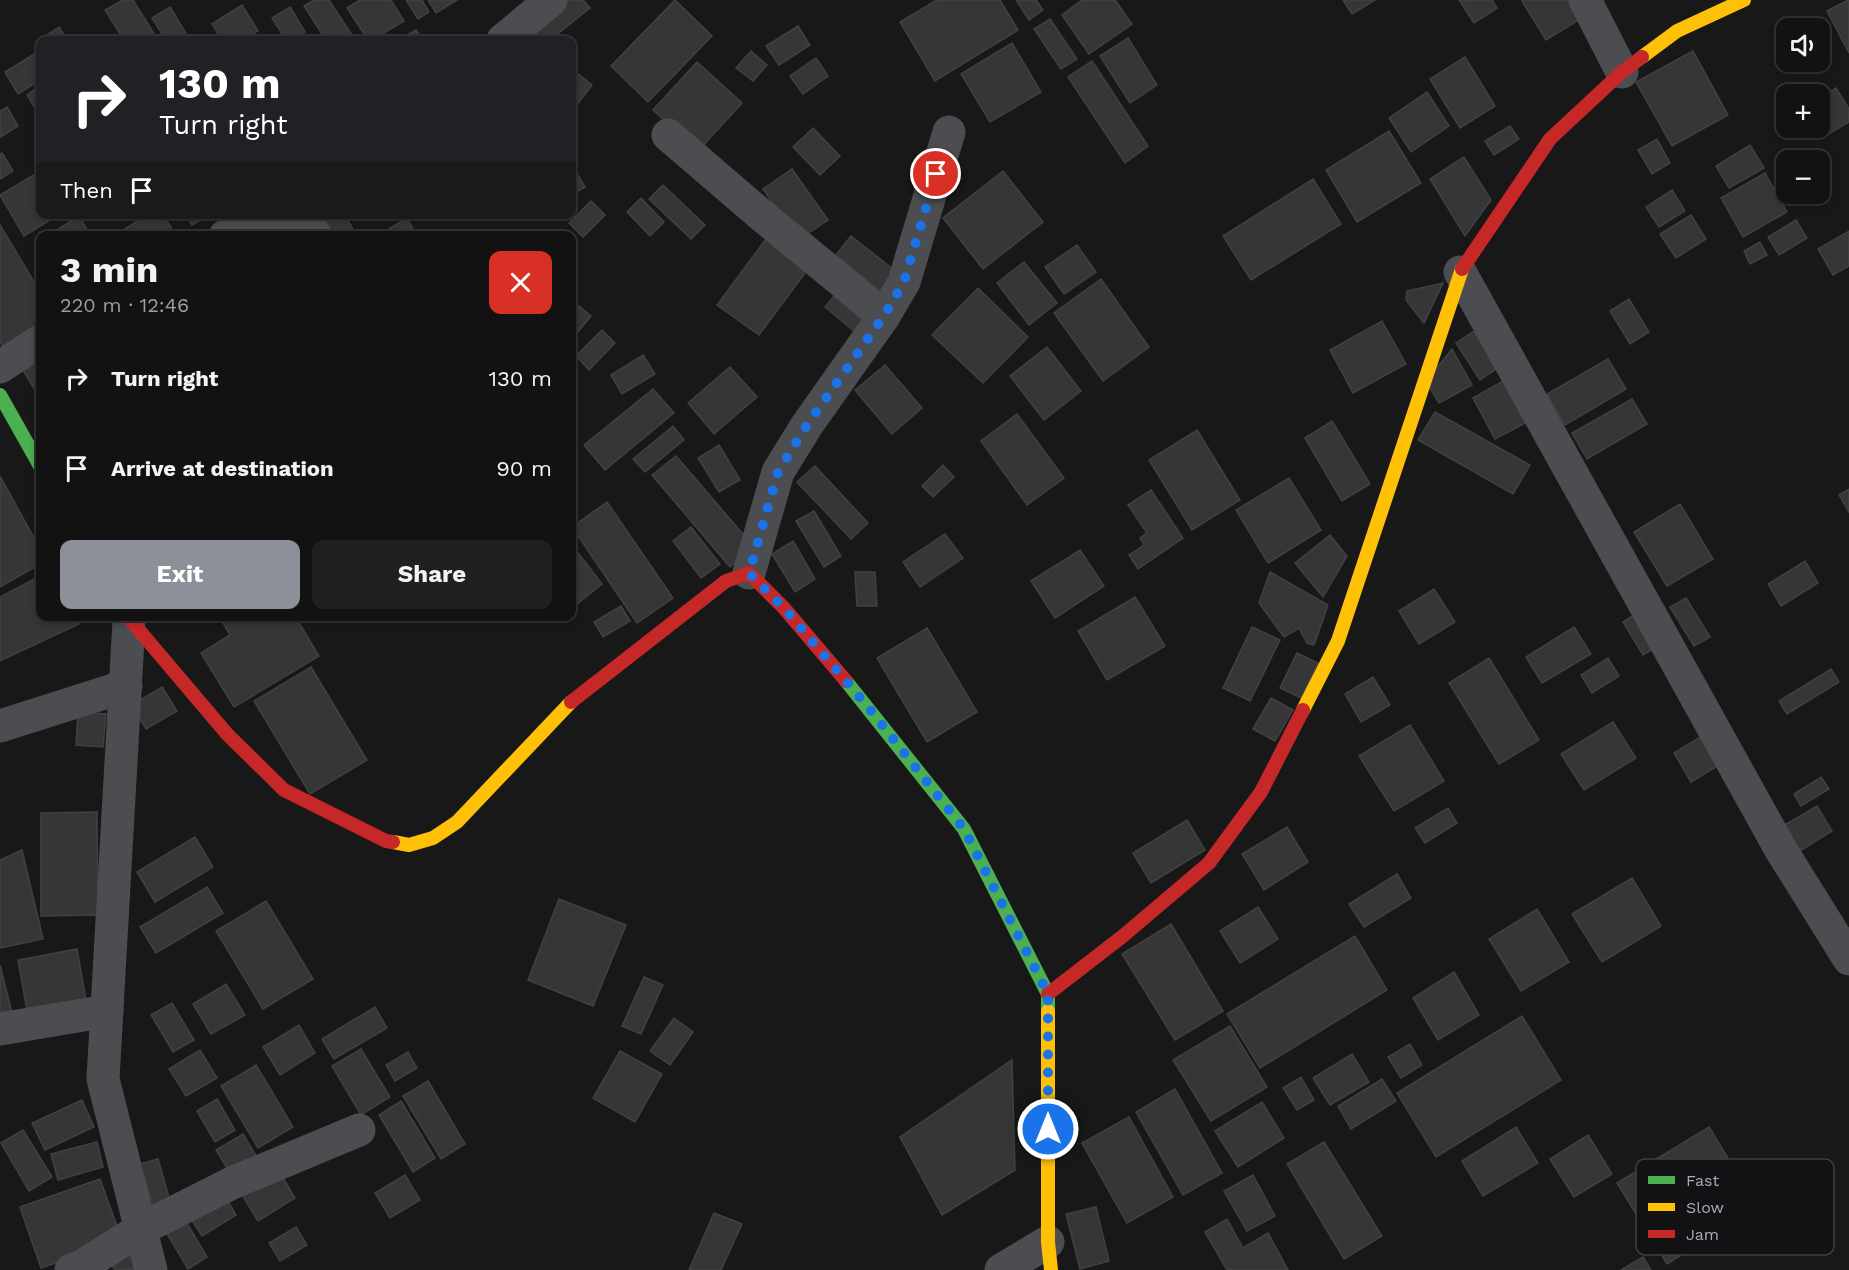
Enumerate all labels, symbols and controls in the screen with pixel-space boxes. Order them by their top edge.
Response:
map controls [1776,18,1830,204]
button: sound [1776,18,1830,72]
text: 130 m [159,59,281,108]
icon: right [60,60,138,138]
button: + [1776,84,1830,138]
text: Turn right [159,109,288,141]
pin [910,148,961,199]
button: − [1776,150,1830,204]
icon: arrive [919,157,952,190]
icon: arrive [125,174,158,207]
text: Then [60,178,113,203]
text: 3 min [60,249,158,291]
button: close [489,251,552,314]
text: 220 m · 12:46 [60,293,189,317]
icon: right [60,362,93,395]
text: Turn right [111,366,218,391]
text: 130 m [488,366,552,391]
icon: arrive [60,452,93,485]
text: Arrive at destination [111,456,334,481]
text: 90 m [496,456,552,481]
button: Exit [60,540,300,609]
button: Share [312,540,552,609]
position arrow [1016,1097,1080,1161]
legend [1636,1159,1834,1255]
text: Fast [1686,1171,1719,1190]
text: Slow [1686,1198,1724,1217]
text: Jam [1686,1225,1719,1244]

